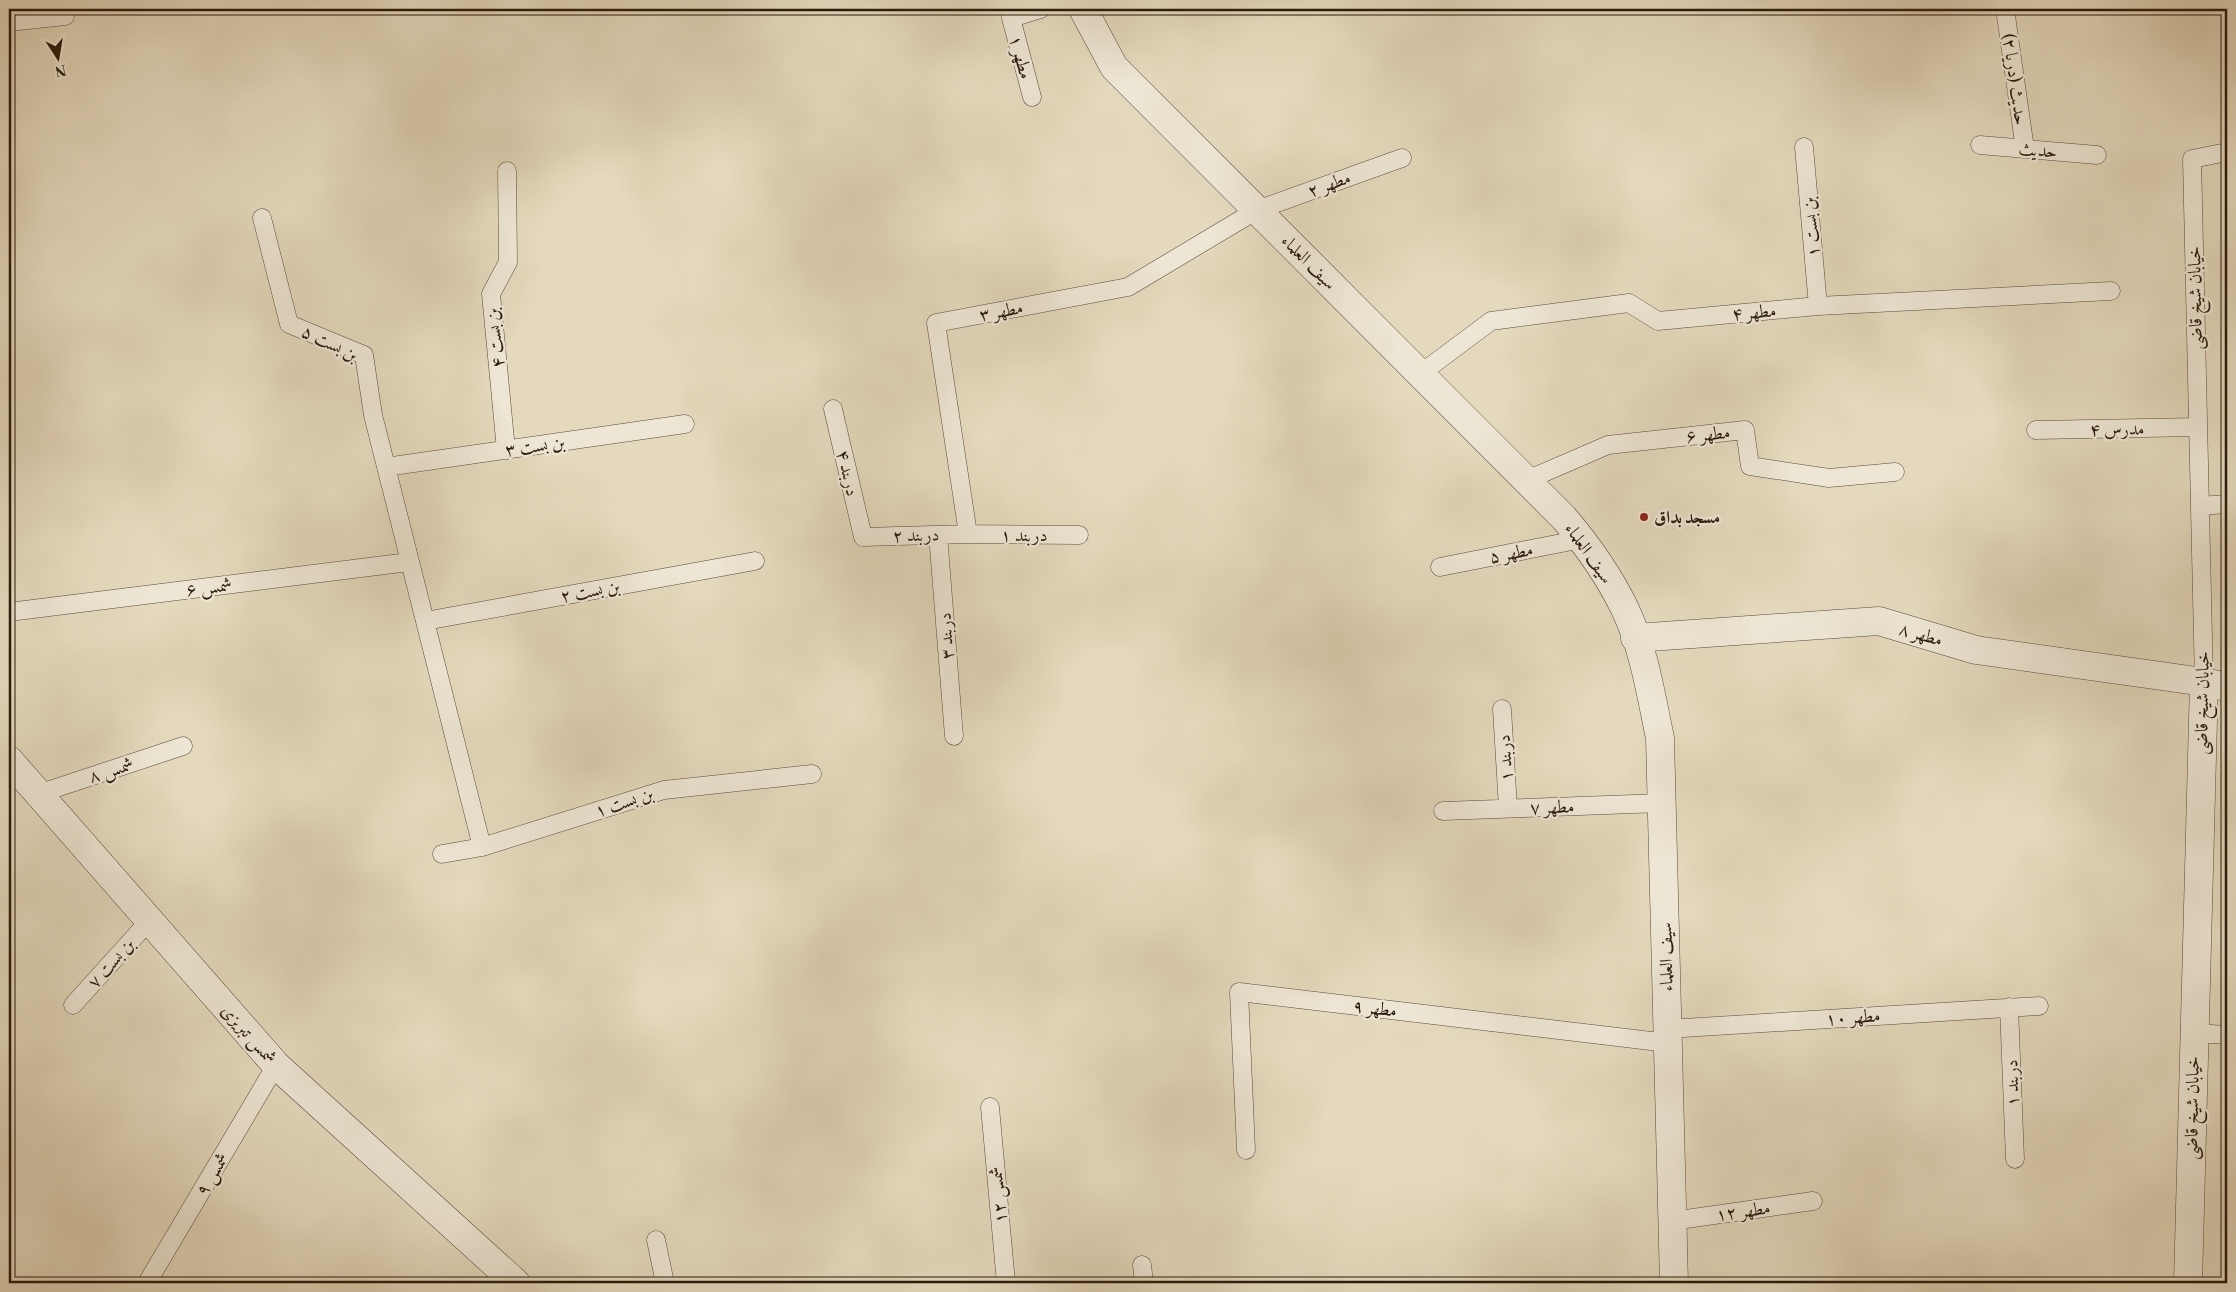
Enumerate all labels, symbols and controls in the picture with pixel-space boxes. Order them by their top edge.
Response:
north arrow [32,32,82,82]
street label: حدیث (دریا ۲) [1997,32,2032,127]
street label: مطهر ۱ [1004,33,1037,82]
text: N [53,60,68,80]
street label: حدیث [2018,137,2058,164]
street label: مطهر ۲ [1304,166,1354,203]
street label: بن بست ۱ [1797,195,1826,258]
street label: سیف العلماء [1276,230,1341,295]
street label: خیابان شیخ قاضی [2183,246,2212,350]
street label: مطهر ۳ [977,296,1025,327]
street label: مطهر ۴ [1731,299,1777,326]
street label: بن بست ۴ [481,306,510,369]
street label: بن بست ۵ [298,320,362,367]
street label: مدرس ۴ [2089,418,2145,441]
street label: مطهر ۶ [1685,421,1731,448]
street label: بن بست ۳ [504,431,567,462]
street label: دربند ۴ [831,448,864,499]
place label: مسجد بداق [1654,506,1720,529]
marker: مسجد بداق [1638,511,1650,523]
street label: سیف العلماء [1559,518,1618,588]
street label: دربند ۲ [892,523,940,548]
street label: دربند ۱ [1001,524,1047,547]
street label: مطهر ۵ [1487,538,1535,569]
street label: شمس ۶ [185,573,233,602]
street label: بن بست ۲ [558,575,622,608]
street label: دربند ۳ [933,612,960,660]
street label: مطهر ۸ [1896,617,1945,652]
street label: خیابان شیخ قاضی [2190,651,2219,755]
street label: دربند ۱ [1492,734,1519,782]
street label: شمس ۸ [86,752,137,789]
street label: بن بست ۱ [592,782,657,823]
street label: مطهر ۷ [1529,795,1575,820]
street label: سیف العلماء [1654,922,1679,992]
street label: بن بست ۷ [83,933,140,993]
street label: مطهر ۹ [1352,994,1398,1023]
street label: شمس تبریزی [216,1000,282,1069]
street label: مطهر ۱۰ [1825,1004,1881,1031]
street label: خیابان شیخ قاضی [2180,1056,2209,1160]
street label: دربند ۱ [2000,1059,2025,1107]
street label: شمس ۹ [191,1149,234,1200]
street label: شمس ۱۲ [985,1166,1012,1224]
street label: مطهر ۱۲ [1714,1196,1772,1227]

